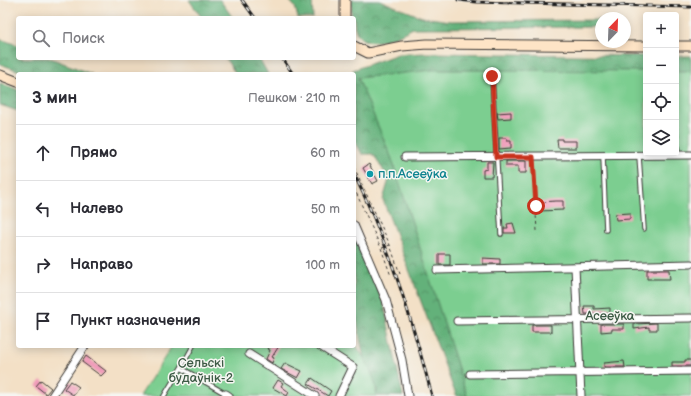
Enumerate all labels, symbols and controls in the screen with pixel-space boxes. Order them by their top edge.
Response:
north arrow [595,12,631,48]
map controls [643,12,679,156]
button: + [643,12,679,48]
search box [16,16,356,60]
icon: search [30,27,52,49]
text: Поиск [62,29,105,48]
button: − [643,48,679,84]
route end [483,67,501,85]
button: locate [643,84,679,120]
text: 3 мин [32,88,77,108]
text: Пешком · 210 m [248,90,340,106]
button: layers [643,120,679,156]
icon: ahead [32,142,54,164]
text: Прямо [70,143,117,162]
text: 60 m [310,145,340,161]
place label: п.п.Асееўка [378,166,448,182]
marker: п.п.Асееўка [365,169,375,179]
route start [527,197,545,215]
icon: left [32,198,54,220]
text: Налево [70,199,123,218]
text: 50 m [311,201,340,217]
icon: right [32,254,54,276]
text: Направо [70,255,133,274]
text: 100 m [305,257,340,273]
park label: Асееўка [584,308,635,324]
icon: arrive [32,310,54,332]
text: Пункт назначения [70,311,201,330]
park label: Сельскі будаўнік-2 [169,355,234,386]

